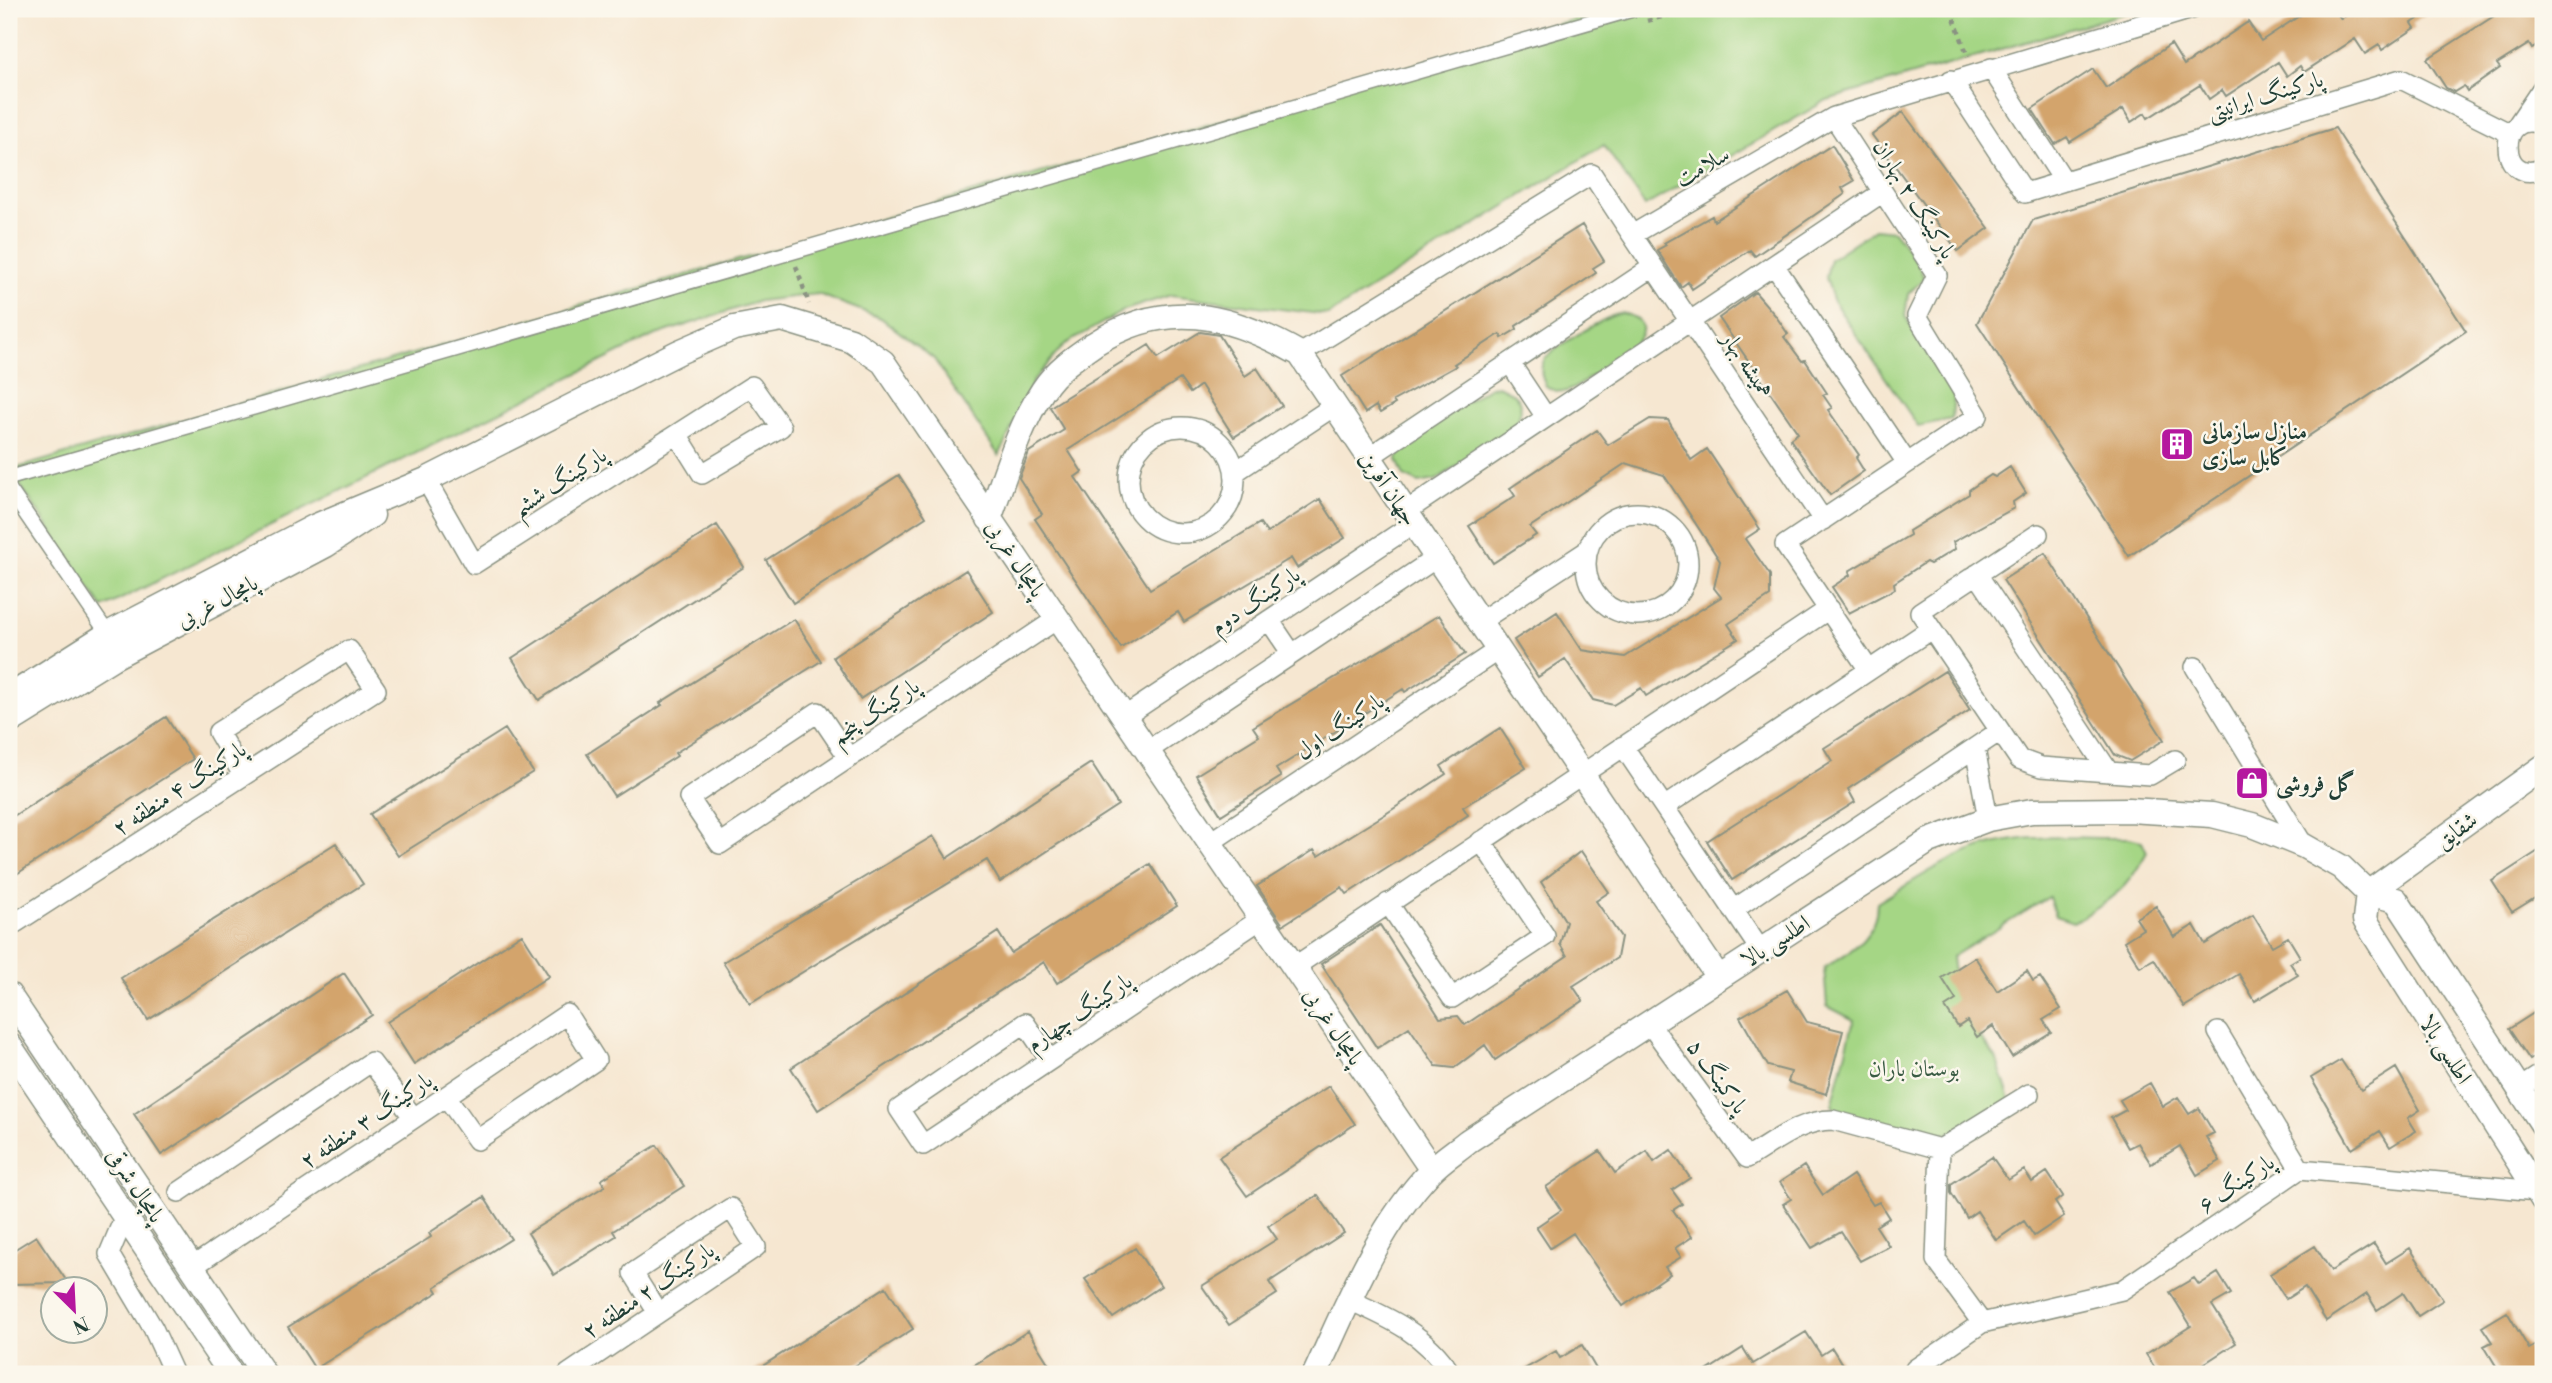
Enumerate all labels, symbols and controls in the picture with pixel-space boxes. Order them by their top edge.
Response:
street label: پارکینگ ایرانیتی [2204,64,2329,129]
street label: پارکینگ ۲ بهاران [1865,134,1964,267]
street label: سلامت [1670,140,1735,194]
street label: همیشه بهار [1714,324,1780,403]
place label: منازل سازمانی کابل سازی [2201,418,2307,474]
building icon: منازل سازمانی کابل سازی [2158,425,2196,463]
street label: پارکینگ ششم [506,439,618,530]
street label: جهان آفرین [1353,445,1424,532]
street label: پامچال غربی [977,514,1052,605]
street label: پارکینگ دوم [1205,559,1310,645]
street label: پامچال غربی [172,568,265,637]
street label: پارکینگ پنجم [826,670,930,757]
street label: پارکینگ اول [1290,685,1393,768]
street label: پارکینگ ۴ منطقه ۲ [107,734,254,844]
shop icon: گل فروشی [2233,764,2271,802]
place label: گل فروشی [2276,769,2356,800]
street label: شقایق [2430,806,2483,855]
street label: اطلسی بالا [1736,909,1817,976]
street label: پارکینگ چهارم [1021,966,1142,1063]
street label: پامچال غربی [1295,982,1370,1073]
street label: اطلسی بالا [2411,1010,2478,1091]
street label: پارکینگ ۵ [1679,1033,1756,1122]
park label: بوستان باران [1868,1055,1960,1083]
street label: پارکینگ ۳ منطقه ۲ [294,1065,441,1177]
street label: پامچال شرقی [98,1143,171,1231]
street label: پارکینگ ۶ [2192,1146,2283,1221]
street label: پارکینگ ۲ منطقه ۲ [576,1235,723,1347]
north arrow [38,1274,108,1344]
text: N [69,1311,92,1339]

